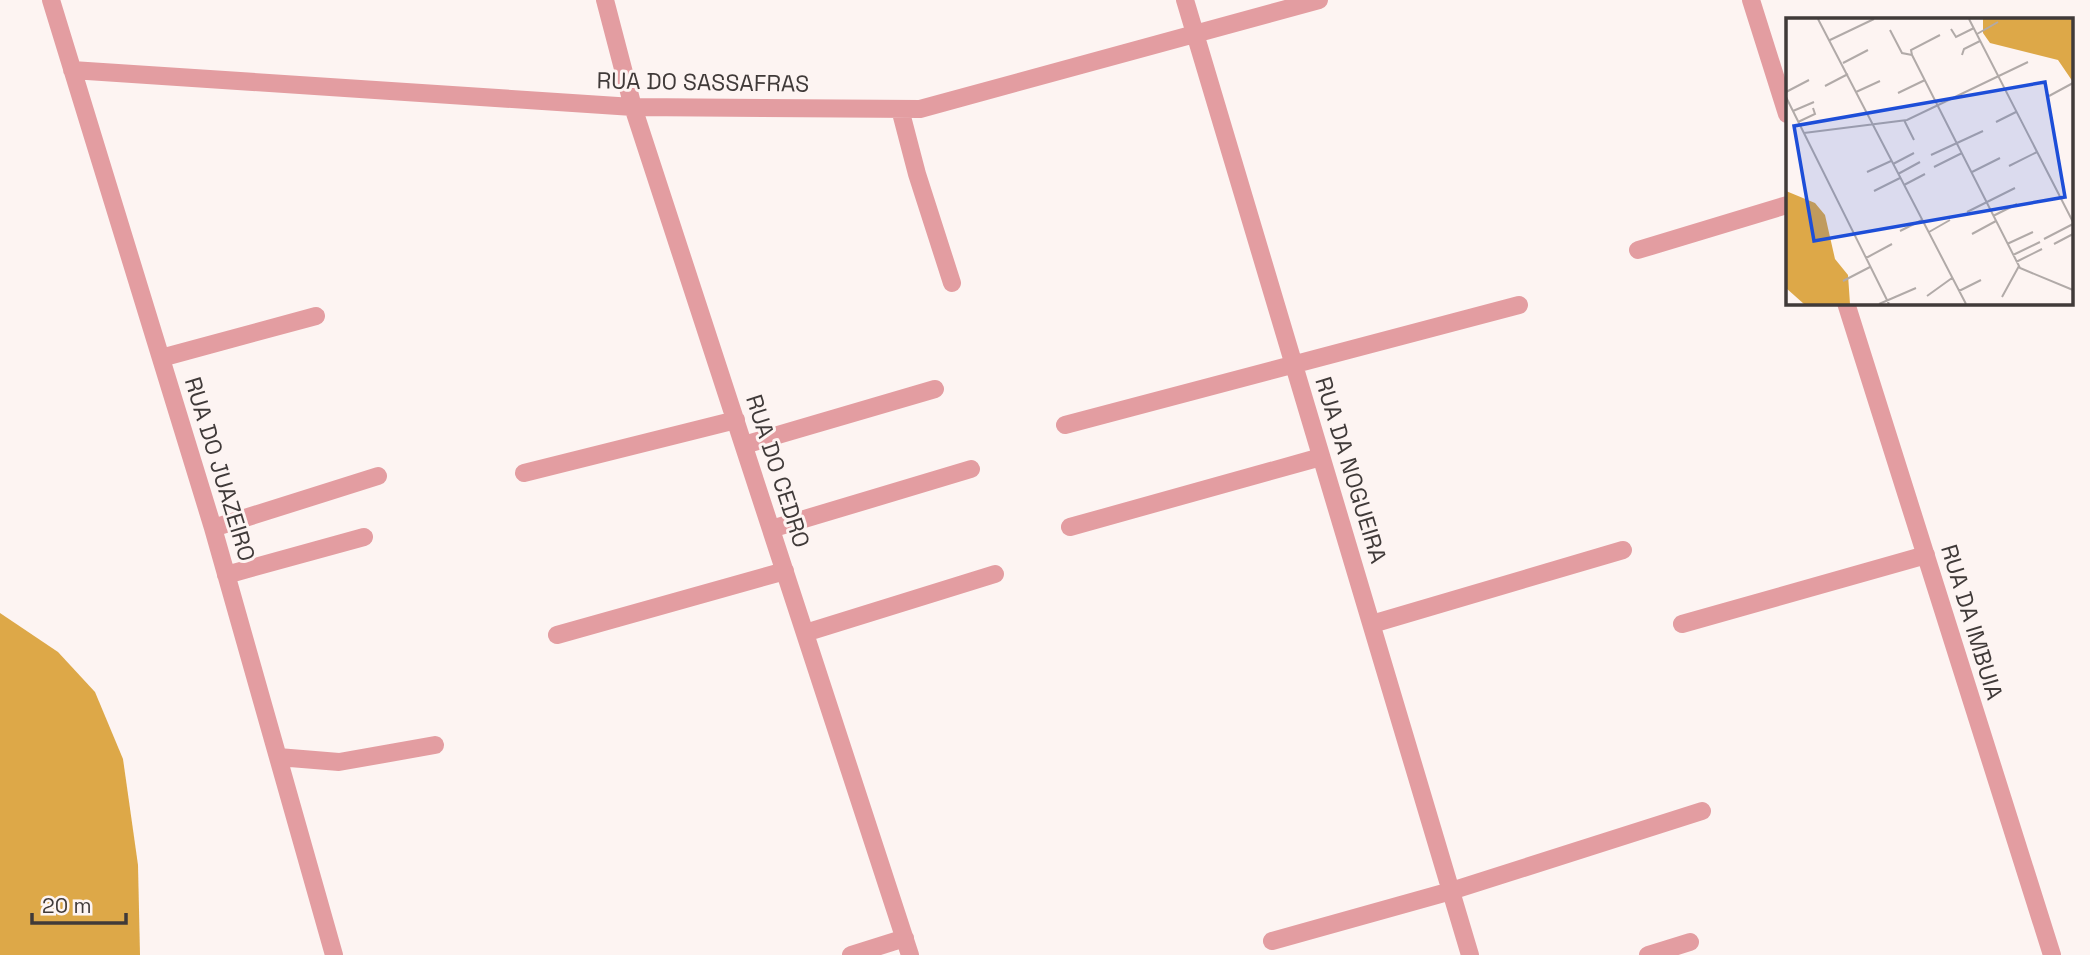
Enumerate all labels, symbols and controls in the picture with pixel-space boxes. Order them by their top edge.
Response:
inset map [1786,18,2072,304]
street label: RUA DO SASSAFRAS [596,65,810,99]
street label: RUA DO JUAZEIRO [178,373,262,565]
street label: RUA DA NOGUEIRA [1308,373,1394,567]
street label: RUA DO CEDRO [739,391,817,551]
street label: RUA DA IMBUIA [1934,541,2010,703]
scale bar [32,881,126,925]
text: 20 m [42,892,92,919]

